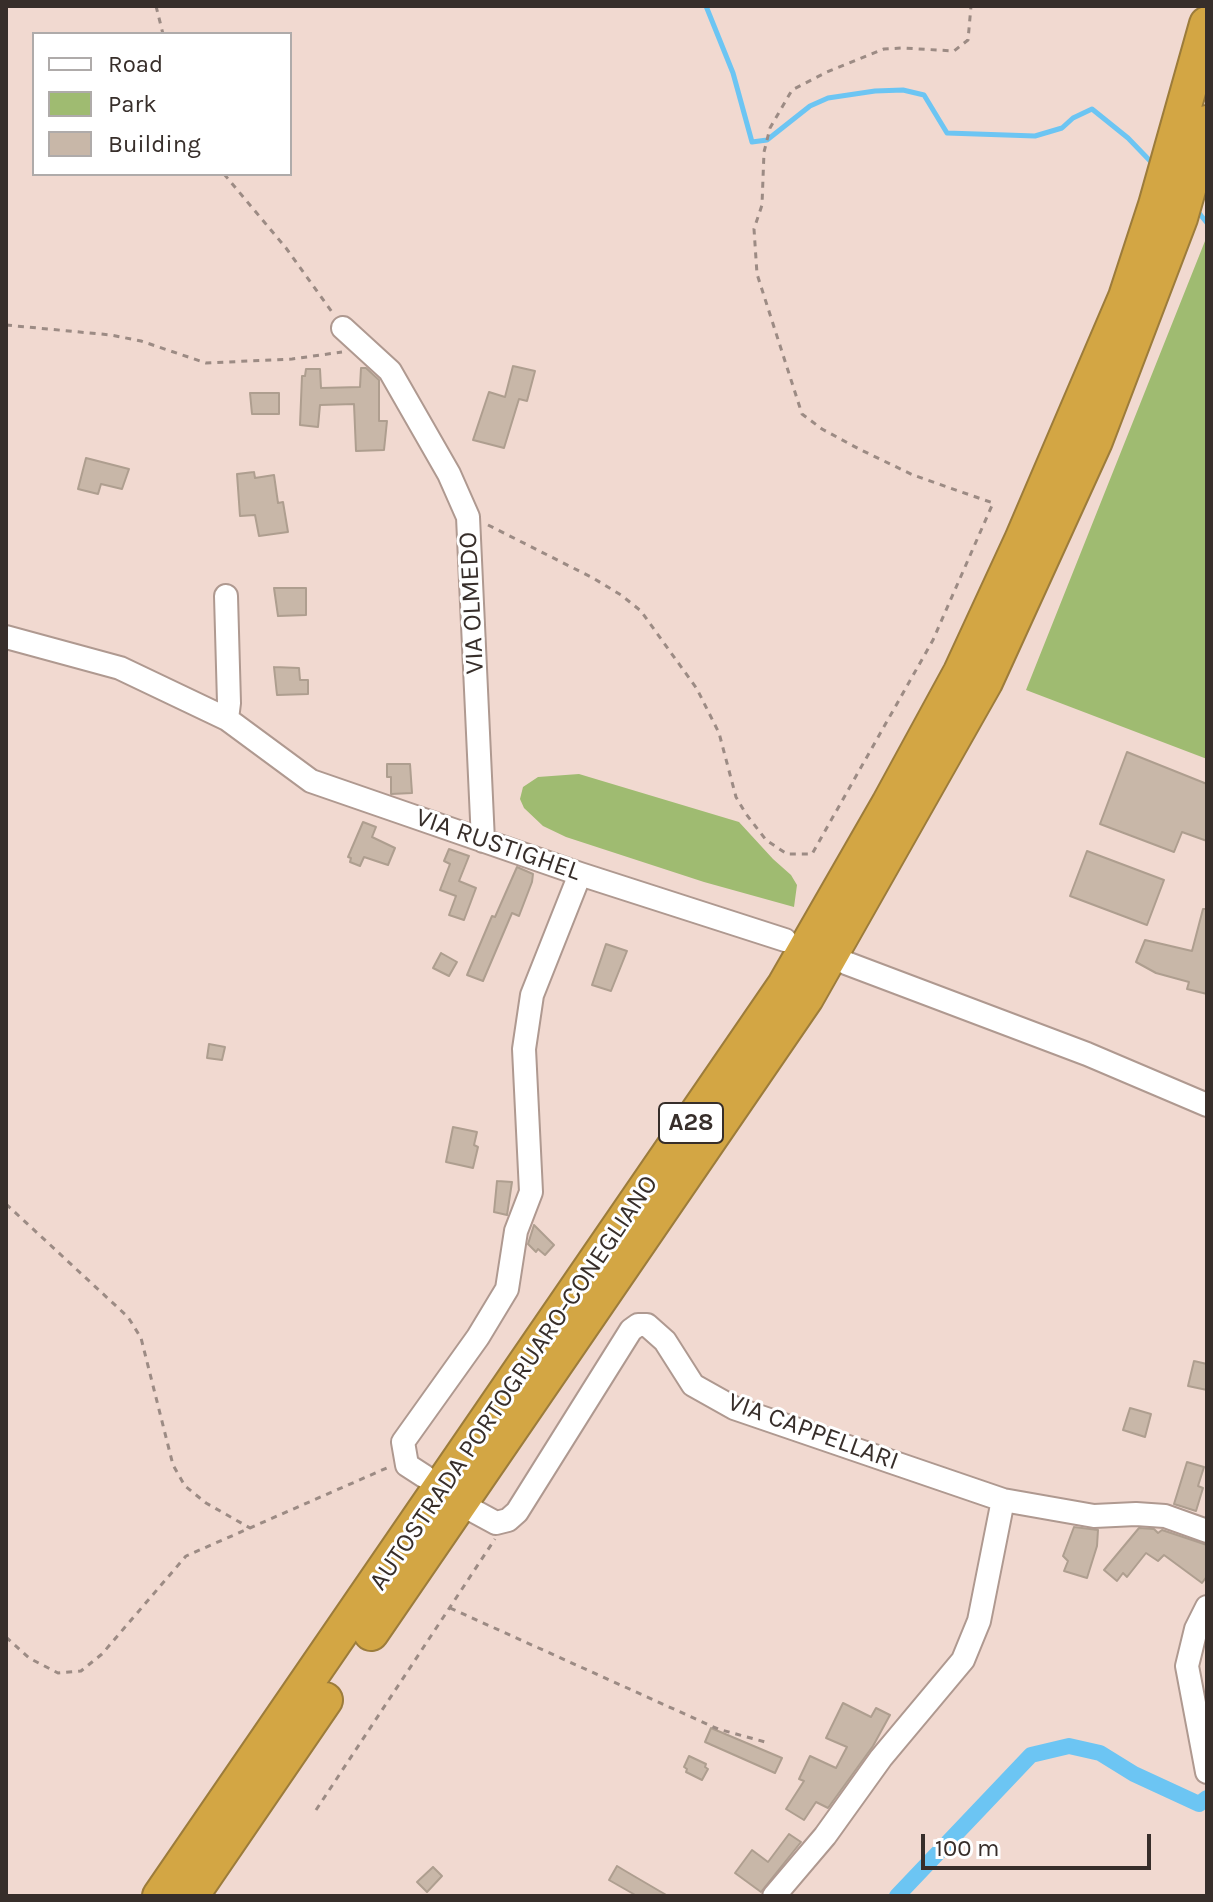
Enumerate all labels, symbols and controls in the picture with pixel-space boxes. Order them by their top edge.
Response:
legend [32,32,292,176]
text: Road [108,50,163,78]
text: Park [108,90,157,118]
text: Building [108,130,201,158]
street label: VIA OLMEDO [453,531,491,675]
street label: VIA RUSTIGHEL [411,802,585,888]
road number: A28 [659,1103,723,1143]
street label: AUTOSTRADA PORTOGRUARO-CONEGLIANO [363,1170,665,1596]
street label: VIA CAPPELLARI [723,1387,903,1477]
scale bar [925,1818,1155,1868]
text: 100 m [935,1834,1000,1862]

